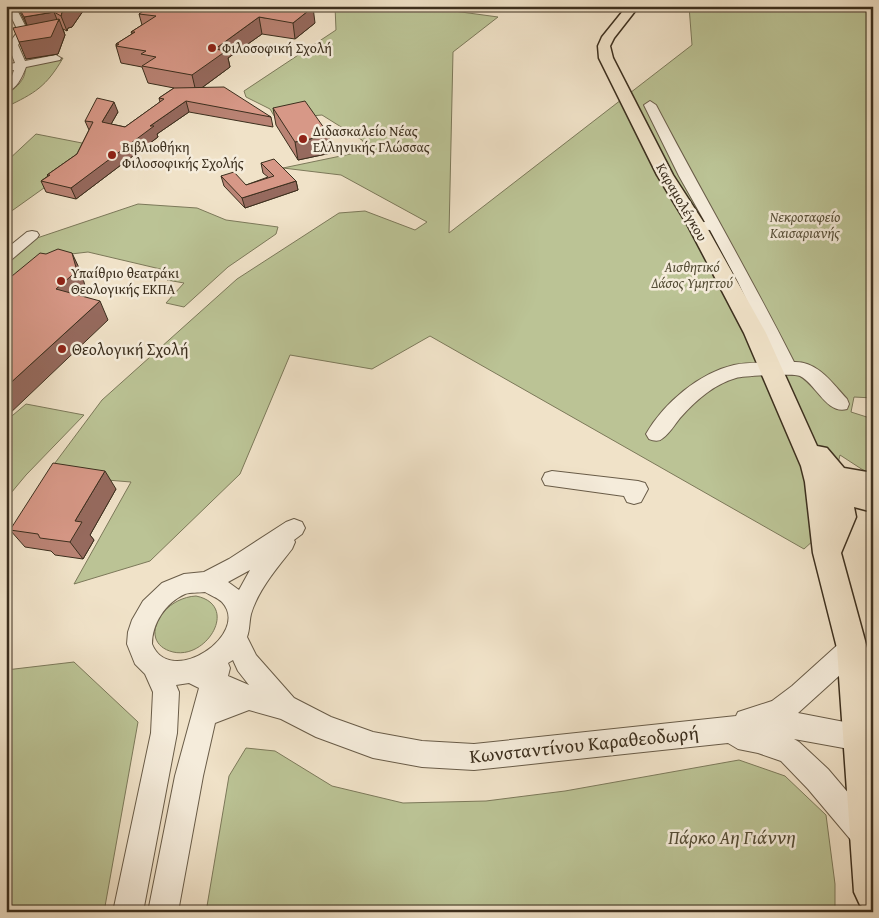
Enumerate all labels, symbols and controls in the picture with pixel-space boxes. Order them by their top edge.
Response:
place label: Φιλοσοφική Σχολή [222,38,332,58]
marker: Φιλοσοφική Σχολή [206,42,218,54]
place label: Διδασκαλείο Νέας Ελληνικής Γλώσσας [313,121,430,157]
marker: Διδασκαλείο Νέας Ελληνικής Γλώσσας [297,133,309,145]
place label: Βιβλιοθήκη Φιλοσοφικής Σχολής [122,137,244,173]
marker: Βιβλιοθήκη Φιλοσοφικής Σχολής [106,149,118,161]
street label: Καραμολέγκου [652,159,712,245]
park label: Νεκροταφείο Καισαριανής [769,207,840,243]
park label: Αισθητικό Δάσος Υμηττού [651,257,733,293]
place label: Υπαίθριο θεατράκι Θεολογικής ΕΚΠΑ [70,263,180,299]
marker: Υπαίθριο θεατράκι Θεολογικής ΕΚΠΑ [55,275,67,287]
place label: Θεολογική Σχολή [72,337,188,361]
marker: Θεολογική Σχολή [56,343,68,355]
street label: Κωνσταντίνου Καραθεοδωρή [468,718,700,770]
park label: Πάρκο Αη Γιάννη [667,823,796,851]

